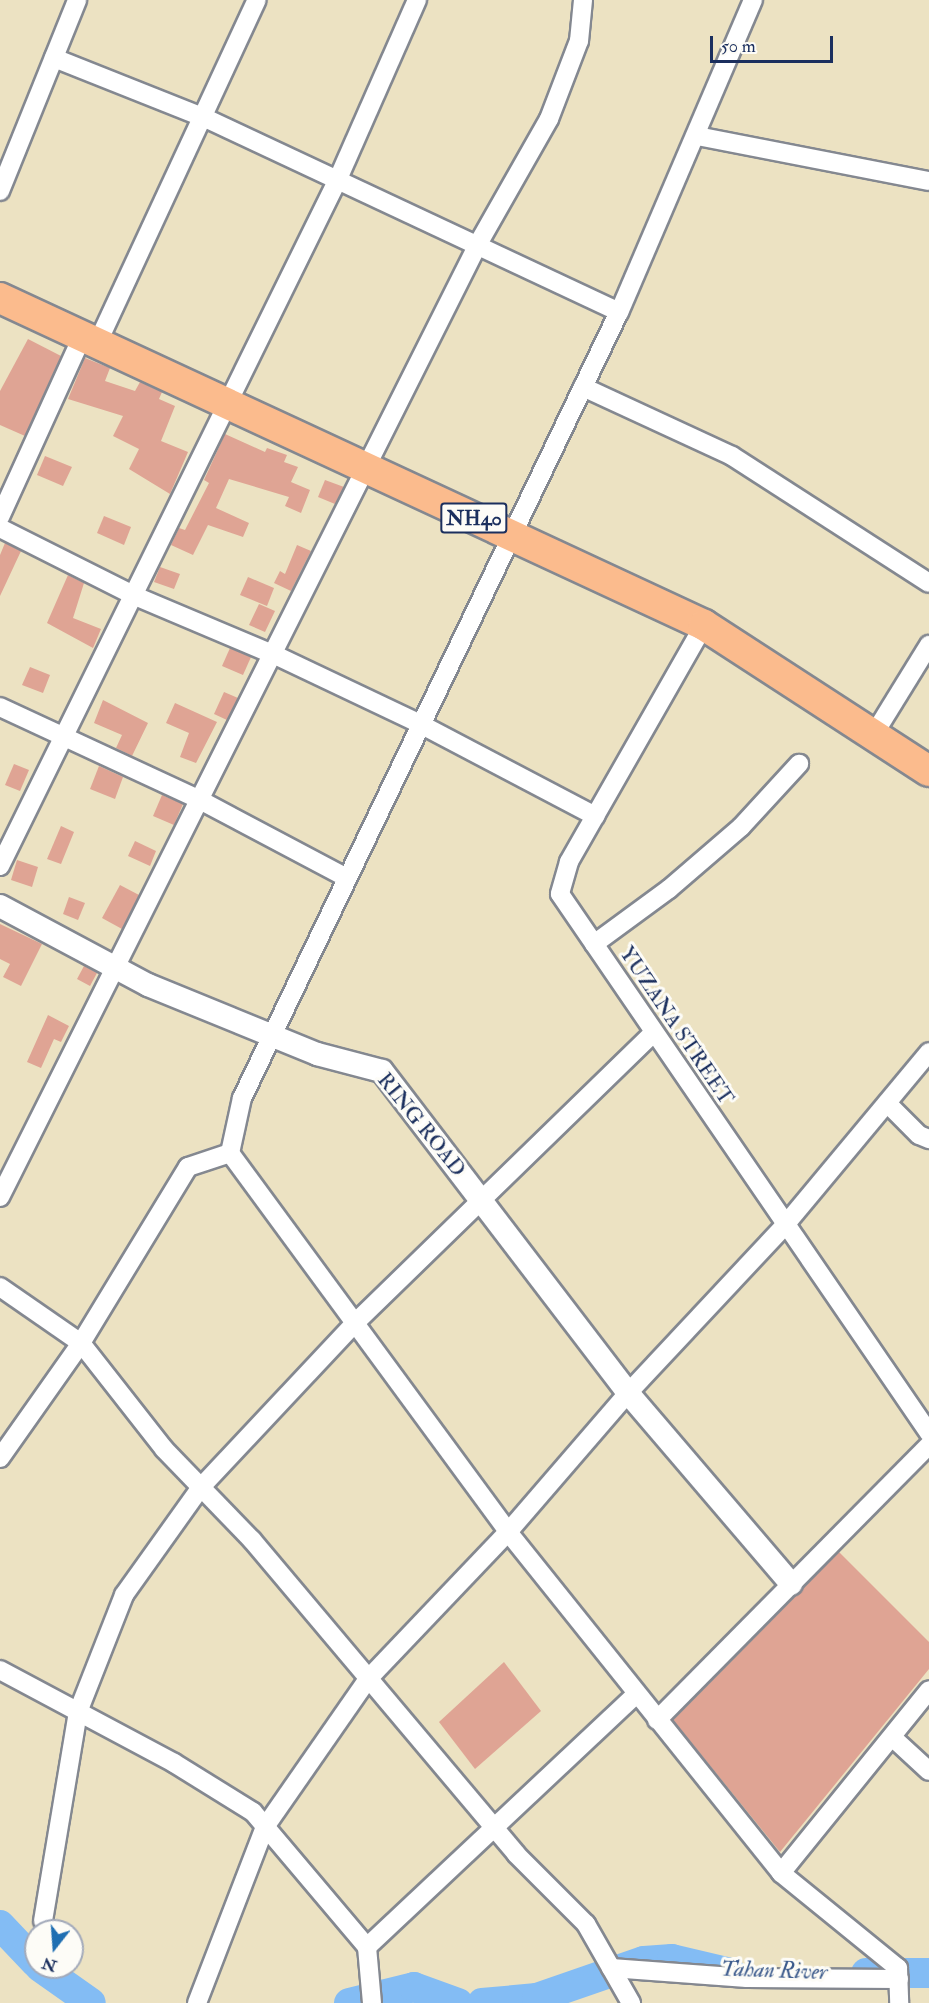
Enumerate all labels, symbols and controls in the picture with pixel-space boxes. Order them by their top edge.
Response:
scale bar [713,24,836,62]
text: 50 m [721,35,756,58]
road number: NH40 [440,501,508,535]
street label: YUZANA STREET [614,942,738,1110]
street label: RING ROAD [372,1068,470,1182]
north arrow [24,1919,84,1979]
text: N [40,1953,59,1976]
water label: Tahan River [720,1956,828,1986]

